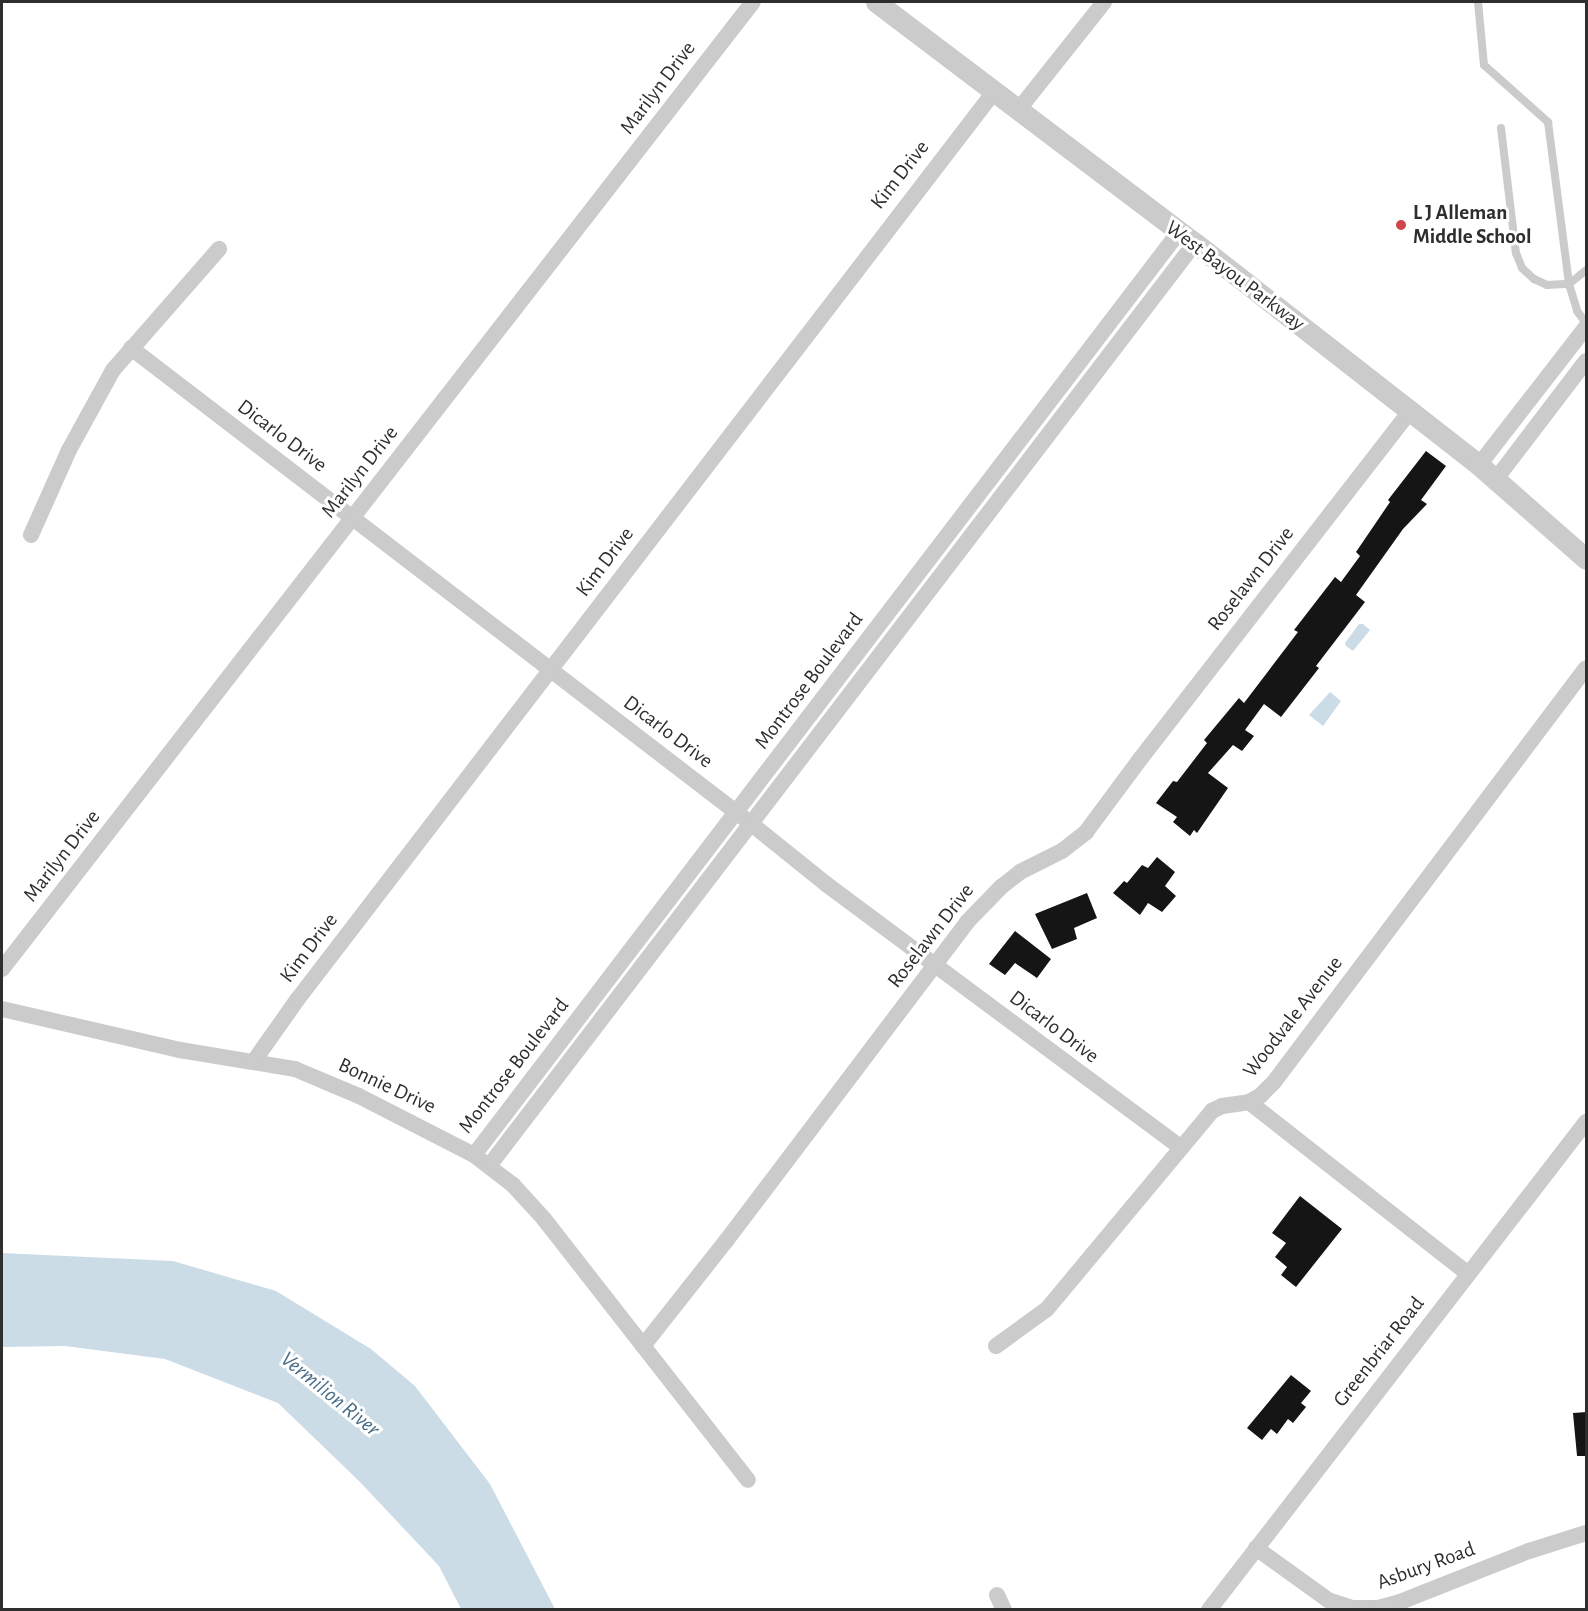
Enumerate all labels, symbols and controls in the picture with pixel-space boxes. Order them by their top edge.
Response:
street label: Marilyn Drive [615,37,701,139]
street label: Kim Drive [865,136,935,214]
place label: L J Alleman Middle School [1413,200,1532,250]
street label: West Bayou Parkway [1160,215,1310,337]
marker: L J Alleman Middle School [1394,218,1408,232]
street label: Dicarlo Drive [232,394,332,478]
street label: Marilyn Drive [316,421,404,523]
street label: Kim Drive [571,522,639,602]
street label: Roselawn Drive [1202,522,1300,636]
street label: Montrose Boulevard [749,608,869,754]
street label: Dicarlo Drive [618,690,718,774]
street label: Marilyn Drive [18,805,106,907]
street label: Roselawn Drive [882,879,980,993]
street label: Kim Drive [275,908,343,988]
street label: Woodvale Avenue [1238,951,1348,1083]
street label: Dicarlo Drive [1004,985,1104,1069]
street label: Montrose Boulevard [453,993,575,1139]
street label: Bonnie Drive [334,1052,440,1120]
street label: Greenbriar Road [1328,1292,1430,1412]
water label: Vermilion River [275,1346,385,1442]
street label: Asbury Road [1374,1537,1478,1595]

